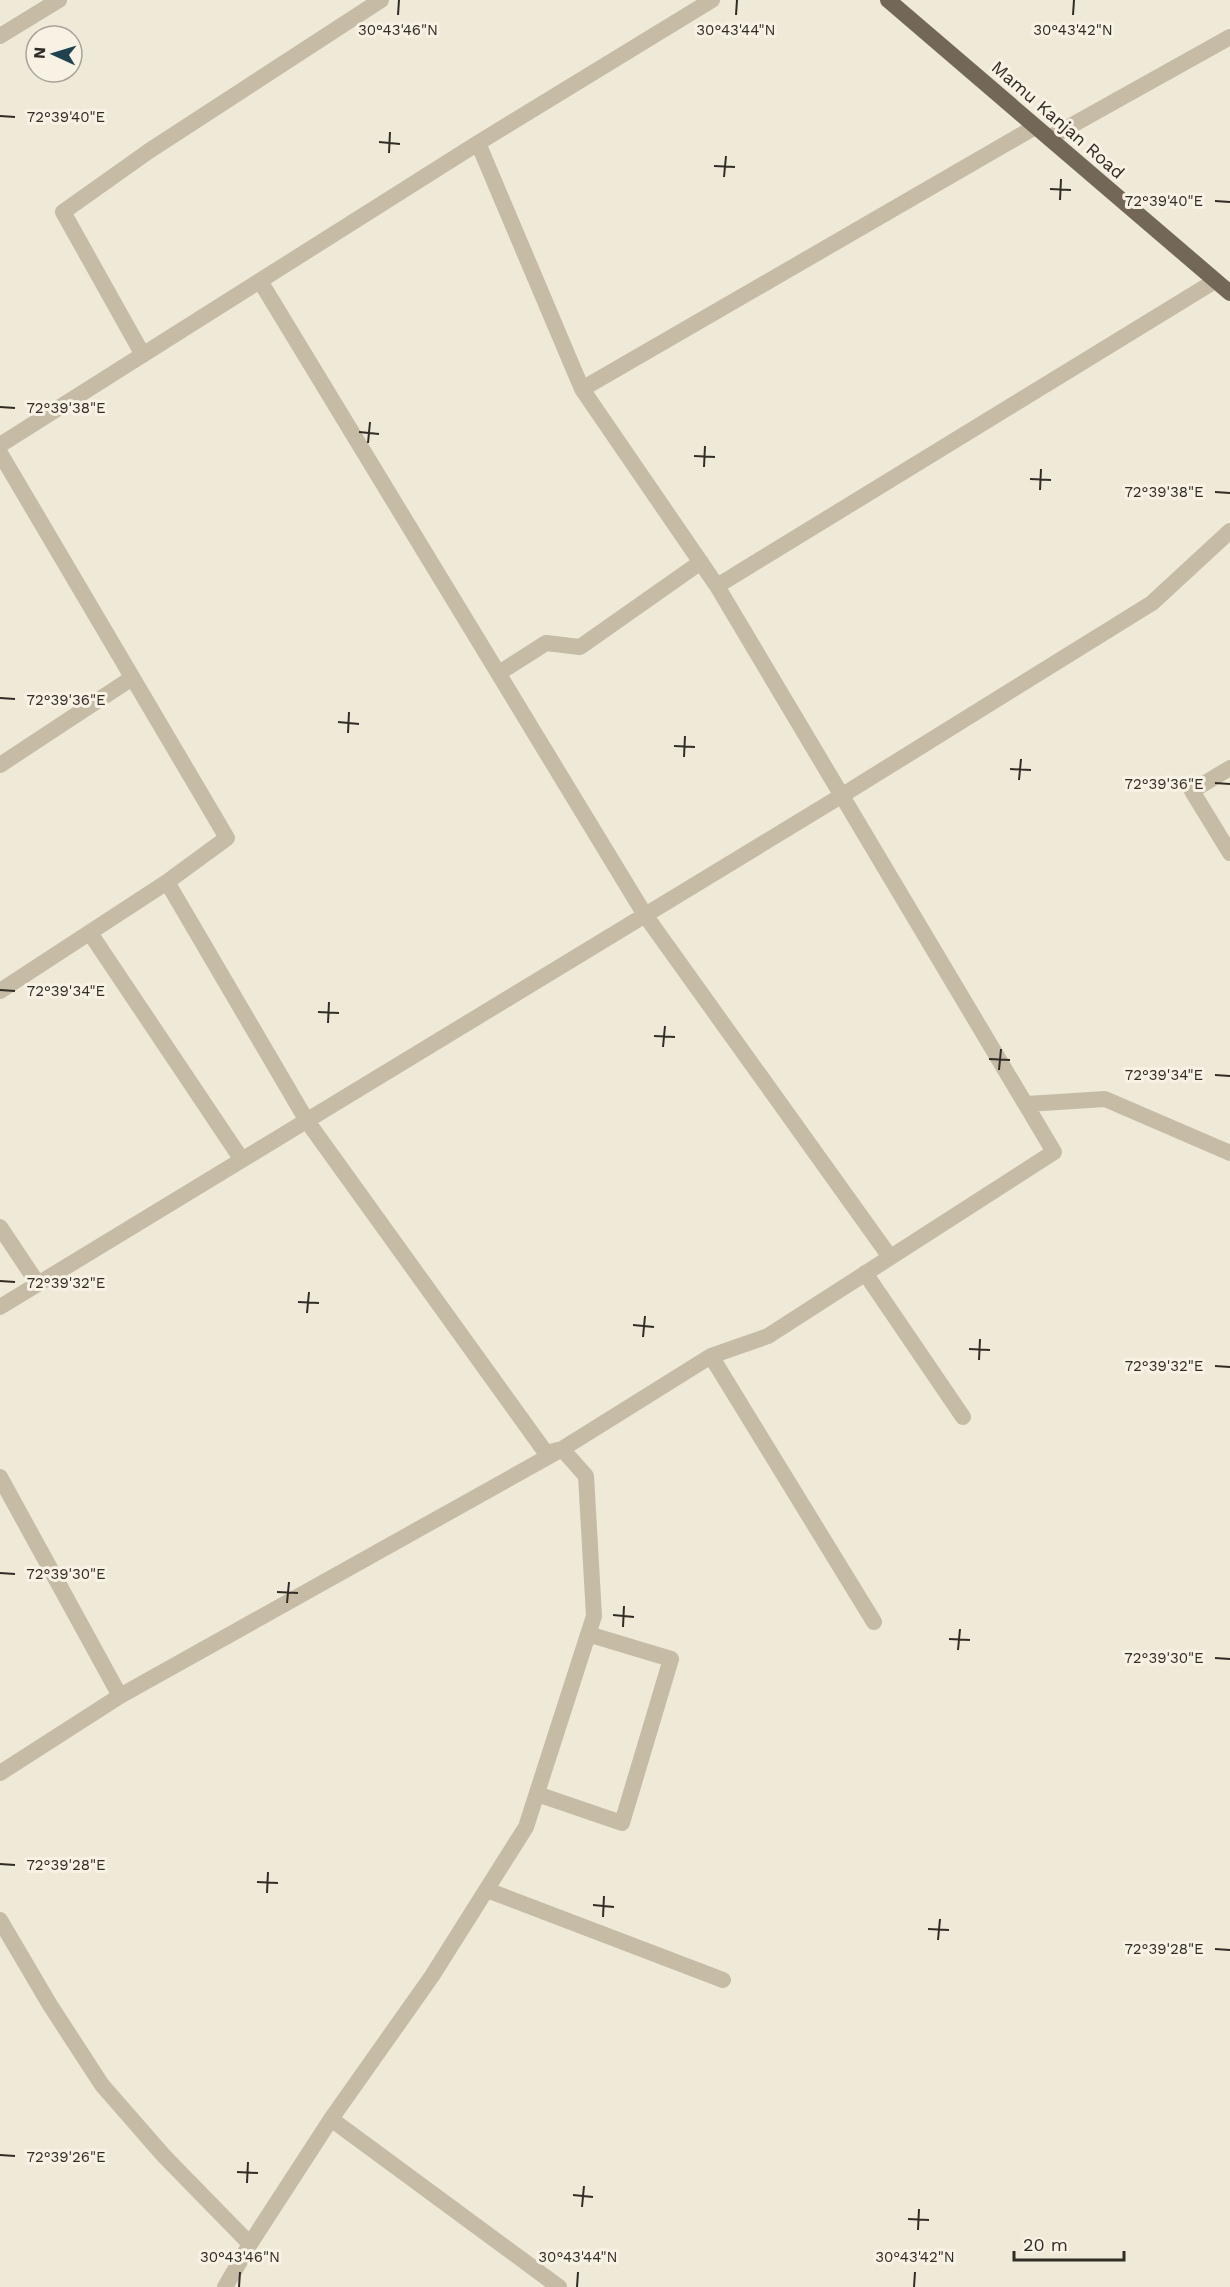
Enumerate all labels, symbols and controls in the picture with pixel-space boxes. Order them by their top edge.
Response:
text: 30°43'46"N [358,21,438,39]
text: 30°43'44"N [696,21,776,39]
text: 30°43'42"N [1033,21,1113,39]
north arrow [24,24,84,84]
text: N [30,46,49,60]
street label: Mamu Kanjan Road [988,56,1129,183]
text: 72°39'40"E [27,108,105,126]
text: 72°39'40"E [1125,192,1203,210]
text: 72°39'38"E [26,399,106,417]
text: 72°39'38"E [1124,483,1204,501]
text: 72°39'36"E [26,691,106,709]
text: 72°39'36"E [1124,775,1204,793]
text: 72°39'34"E [27,982,105,1000]
text: 72°39'34"E [1125,1066,1203,1084]
text: 72°39'32"E [27,1274,105,1292]
text: 72°39'32"E [1125,1357,1203,1375]
text: 72°39'30"E [26,1565,106,1583]
text: 72°39'30"E [1124,1649,1204,1667]
text: 72°39'28"E [26,1856,106,1874]
text: 72°39'28"E [1124,1940,1204,1958]
text: 72°39'26"E [26,2148,106,2166]
scale bar [1014,2224,1124,2262]
text: 20 m [1023,2234,1068,2255]
text: 30°43'46"N [200,2248,280,2266]
text: 30°43'44"N [538,2248,618,2266]
text: 30°43'42"N [875,2248,955,2266]

